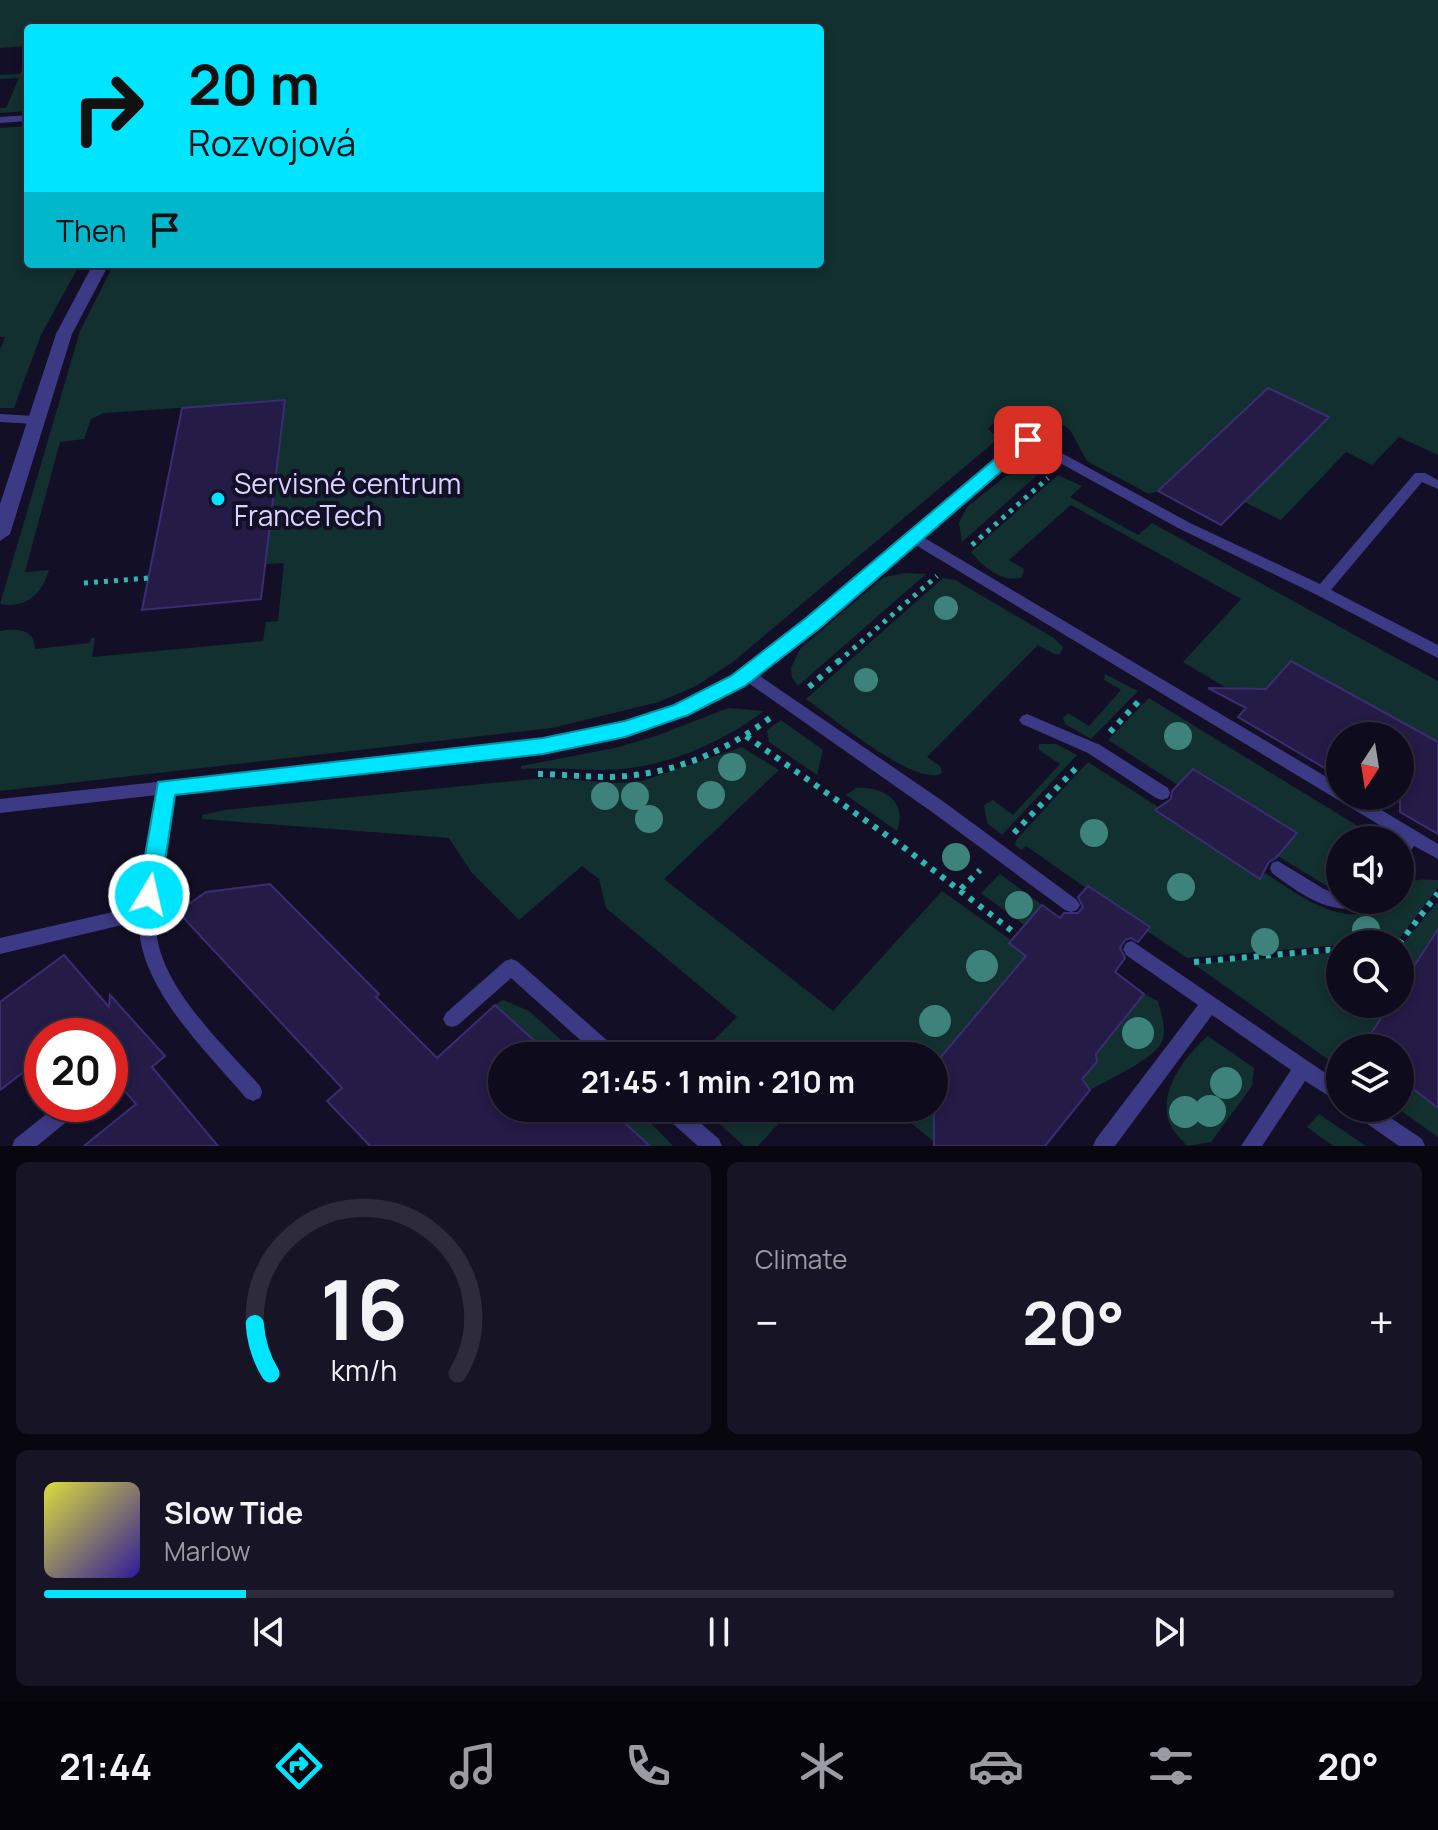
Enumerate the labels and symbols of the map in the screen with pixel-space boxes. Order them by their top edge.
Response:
pin [994,406,1062,474]
place label: Servisné centrum FranceTech [234,464,461,534]
marker: Servisné centrum FranceTech [209,490,227,508]
north arrow [1326,722,1414,810]
position arrow [107,853,191,937]
speed limit sign: 20 [24,1018,128,1122]

